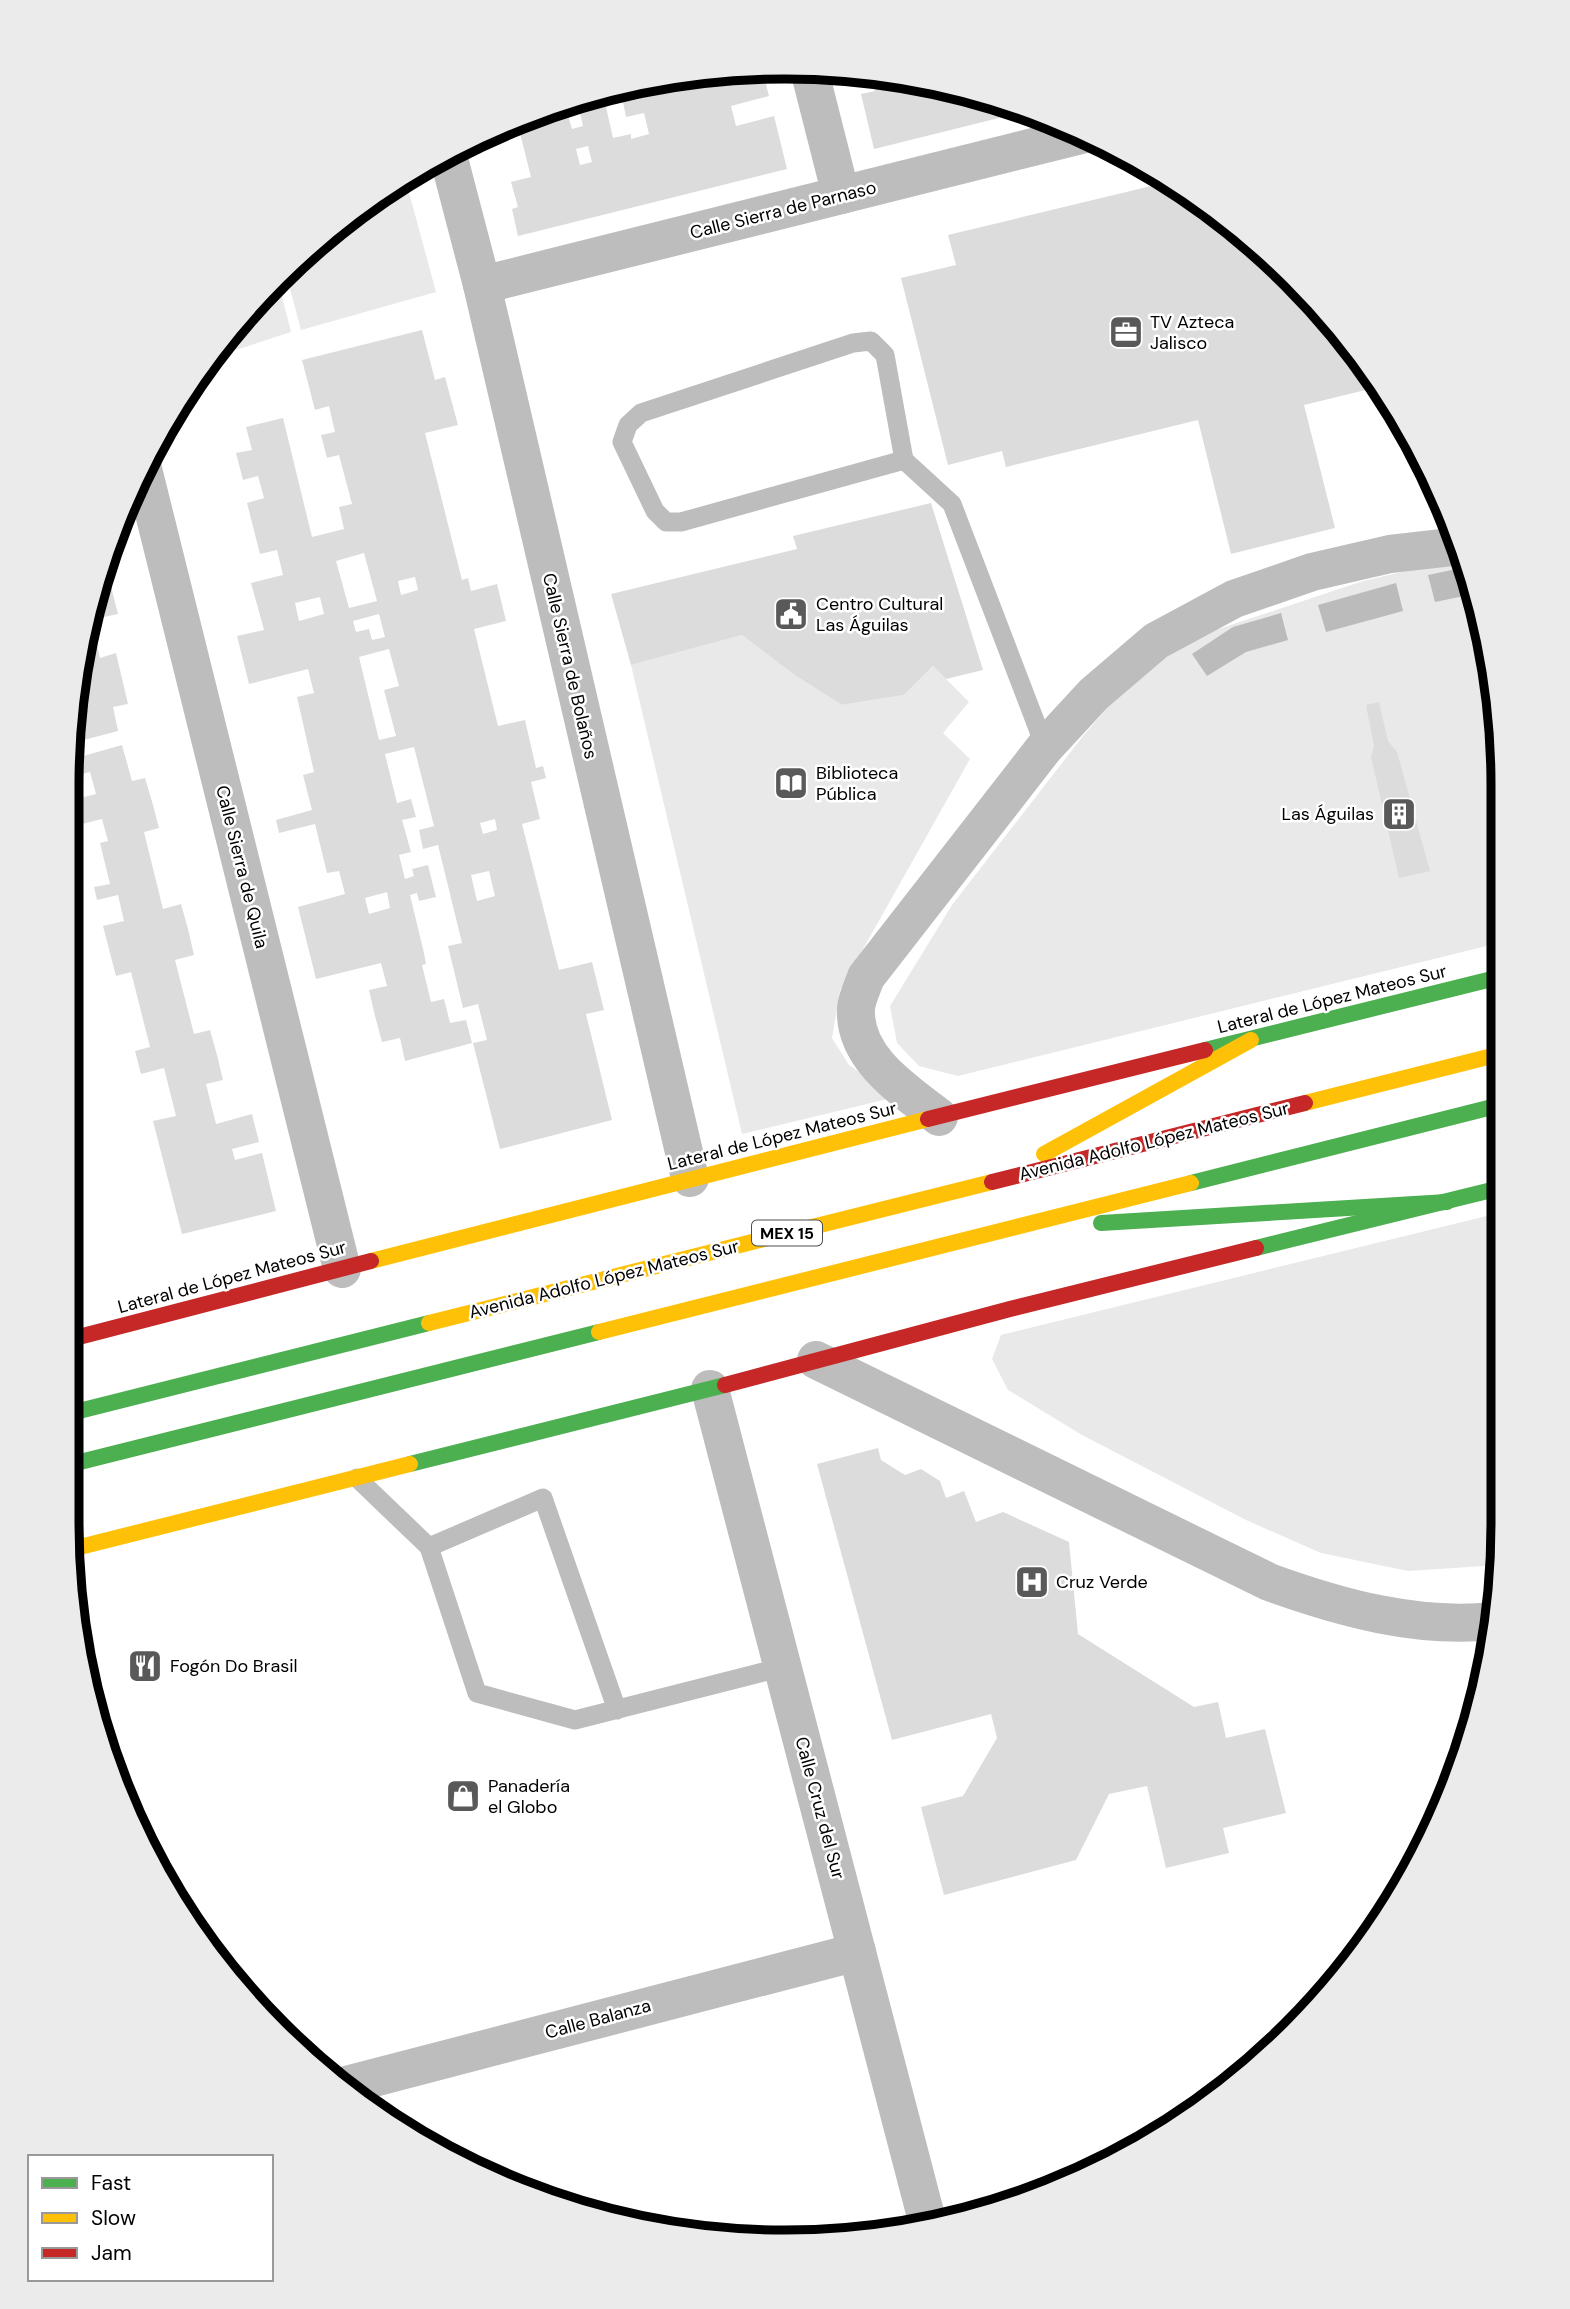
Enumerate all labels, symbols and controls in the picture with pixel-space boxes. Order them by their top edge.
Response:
street label: Calle Sierra de Parnaso [687,175,879,245]
place label: TV Azteca Jalisco [1150,310,1234,355]
office icon: TV Azteca Jalisco [1107,313,1145,351]
street label: Calle Sierra de Bolaños [537,571,603,761]
place label: Centro Cultural Las Águilas [816,592,943,637]
public building icon: Centro Cultural Las Águilas [772,595,810,633]
place label: Biblioteca Pública [816,761,898,806]
library icon: Biblioteca Pública [772,764,810,802]
street label: Calle Sierra de Quila [210,783,274,951]
building icon: Las Águilas [1380,795,1418,833]
place label: Las Águilas [1281,802,1374,826]
street label: Lateral de López Mateos Sur [1215,959,1449,1039]
street label: Lateral de López Mateos Sur [665,1096,899,1176]
street label: Avenida Adolfo López Mateos Sur [1017,1096,1292,1186]
road number: MEX 15 [752,1220,822,1246]
street label: Avenida Adolfo López Mateos Sur [467,1234,742,1324]
street label: Lateral de López Mateos Sur [115,1235,349,1319]
hospital icon: Cruz Verde [1013,1563,1051,1601]
place label: Cruz Verde [1056,1570,1148,1594]
restaurant icon: Fogón Do Brasil [126,1647,164,1685]
place label: Fogón Do Brasil [170,1654,298,1678]
street label: Calle Cruz del Sur [789,1734,851,1882]
place label: Panadería el Globo [488,1774,570,1819]
shop icon: Panadería el Globo [444,1777,482,1815]
street label: Calle Balanza [542,1993,654,2045]
legend [28,2155,273,2281]
text: Fast [91,2169,131,2197]
text: Slow [91,2204,136,2232]
text: Jam [91,2239,132,2267]

